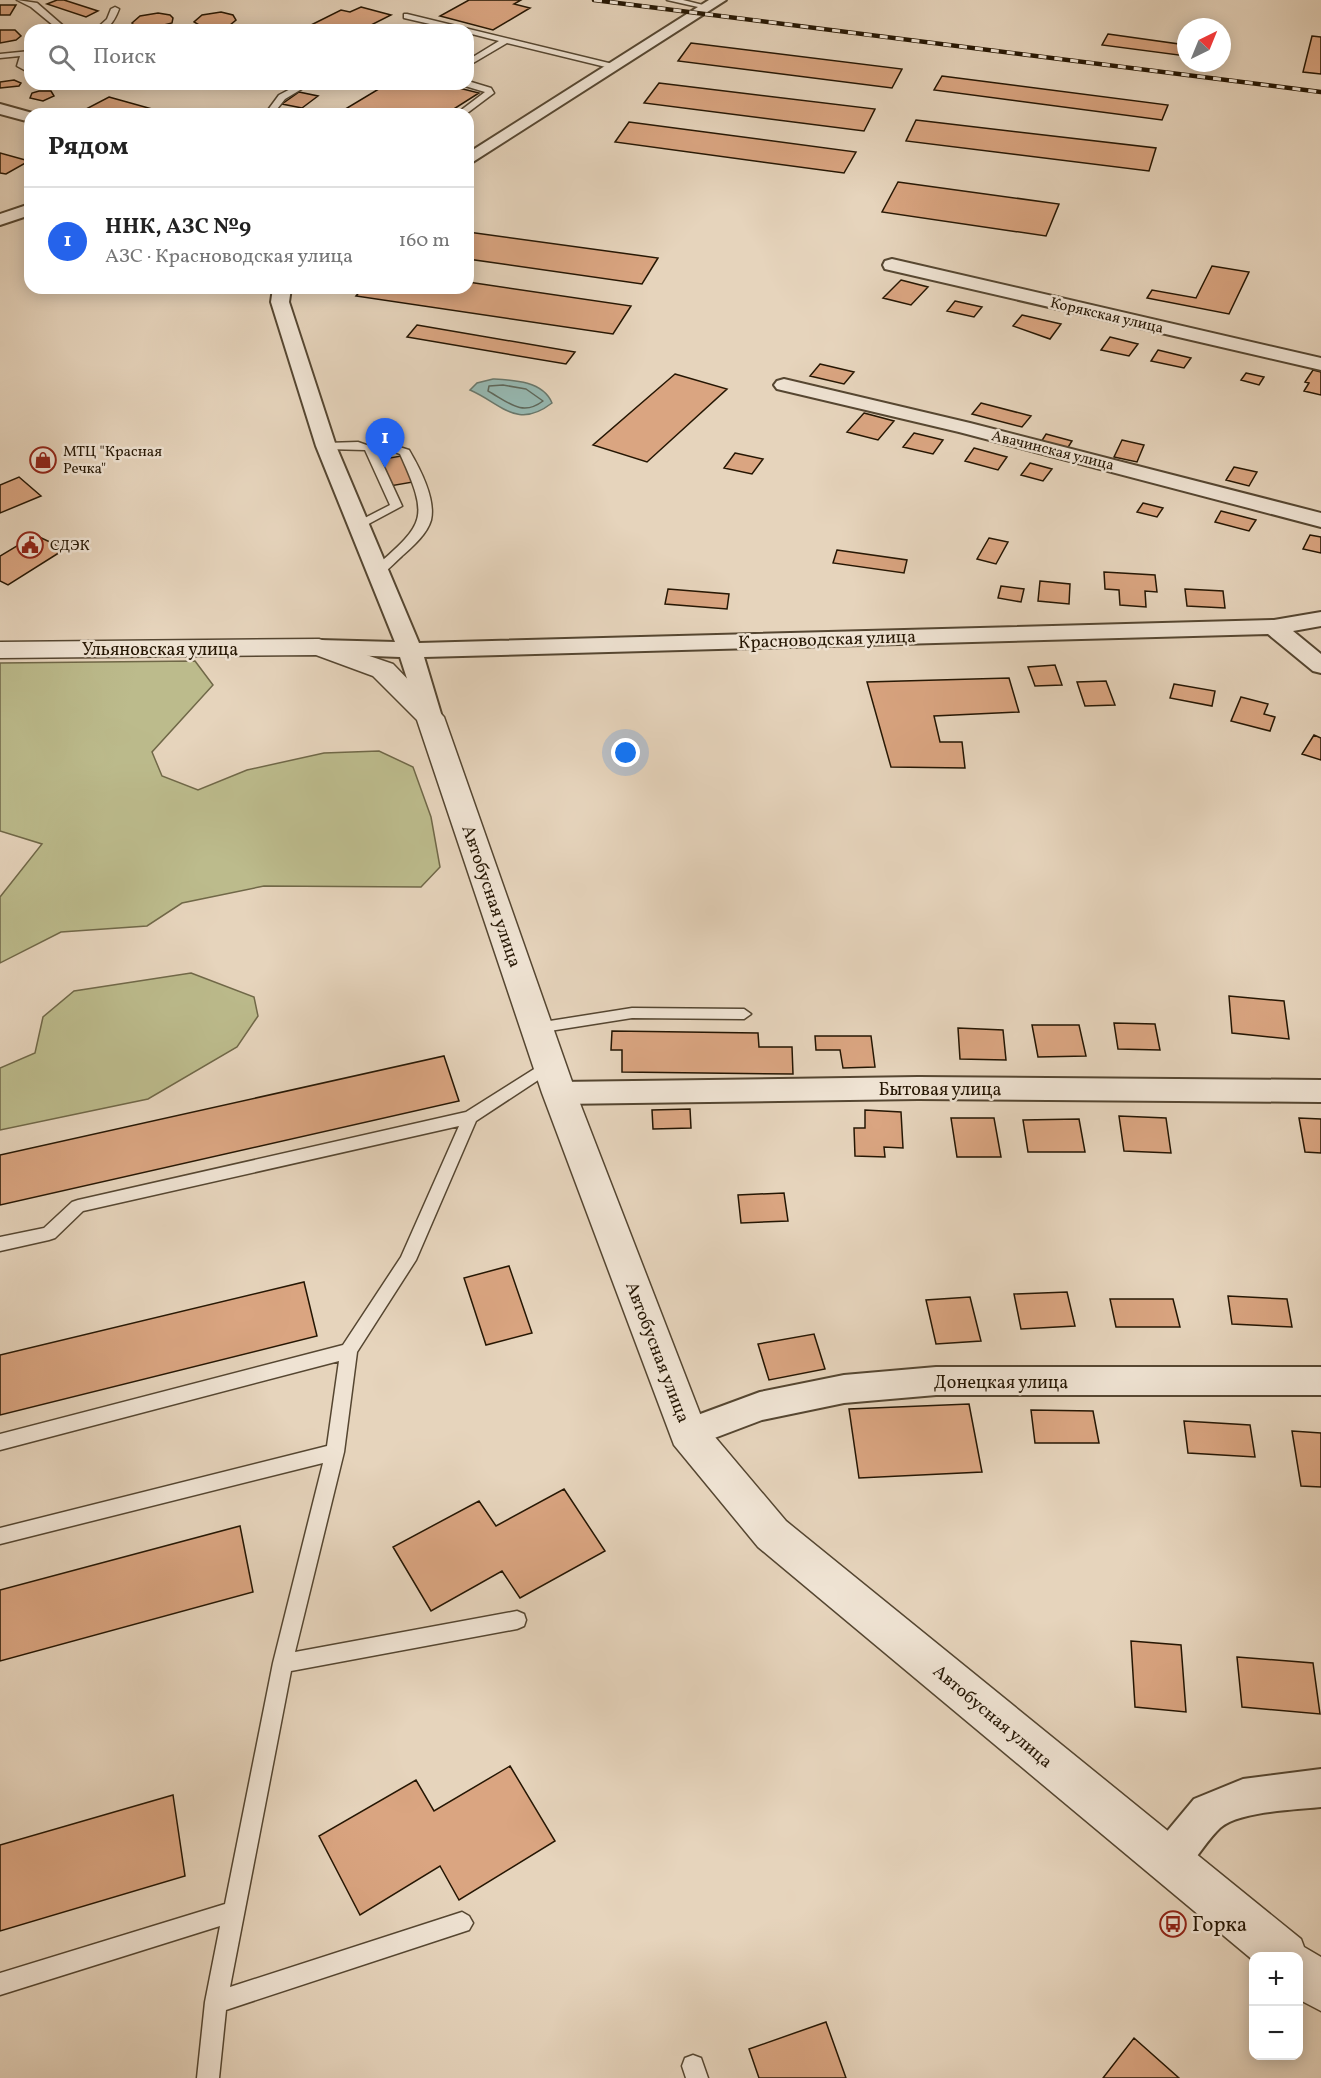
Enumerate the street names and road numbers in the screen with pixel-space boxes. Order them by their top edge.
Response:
street label: Корякская улица [1048,293,1165,340]
street label: Авачинская улица [989,426,1116,477]
street label: Красноводская улица [738,625,917,656]
street label: Ульяновская улица [82,638,238,663]
street label: Автобусная улица [454,822,527,971]
street label: Бытовая улица [879,1078,1001,1103]
street label: Автобусная улица [618,1278,695,1427]
street label: Донецкая улица [934,1371,1068,1396]
street label: Автобусная улица [927,1660,1057,1775]

